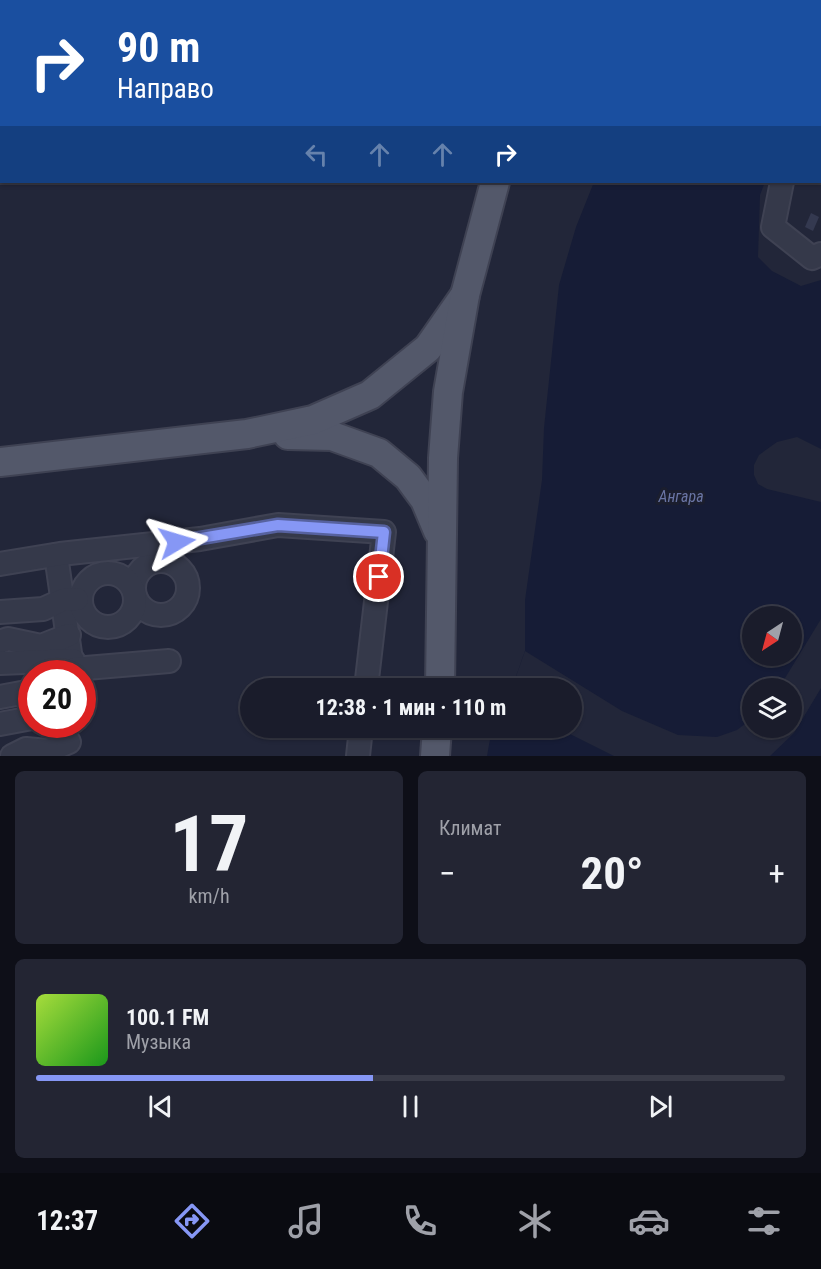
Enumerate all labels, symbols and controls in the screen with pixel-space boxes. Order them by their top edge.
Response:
text: 90 m [117,23,200,72]
icon: right [18,24,96,102]
text: Направо [117,73,214,105]
icon: left [300,138,333,171]
icon: ahead [363,138,396,171]
icon: ahead [426,138,459,171]
icon: right [489,138,522,171]
water label: Ангара [657,487,704,506]
position arrow [145,510,209,574]
pin [353,551,404,602]
icon: arrive [362,560,395,593]
north arrow [742,606,802,666]
map controls [742,606,802,738]
speed limit sign: 20 [18,660,96,738]
button: layers [742,678,802,738]
text: 12:38 · 1 мин · 110 m [316,695,506,720]
text: 17 [170,799,248,890]
text: Климат [439,816,501,840]
text: 20° [581,847,644,900]
text: − [439,854,456,893]
text: + [769,854,785,893]
text: km/h [188,884,230,908]
text: 100.1 FM [126,1005,209,1030]
text: Музыка [126,1030,191,1054]
icon: previous [144,1090,177,1123]
icon: pause [394,1090,427,1123]
icon: next [644,1090,677,1123]
icon: directions [171,1200,213,1242]
icon: music [285,1200,327,1242]
icon: phone [399,1200,441,1242]
icon: climate [514,1200,556,1242]
icon: car [628,1200,670,1242]
icon: filters [743,1200,785,1242]
text: 12:37 [36,1205,98,1237]

